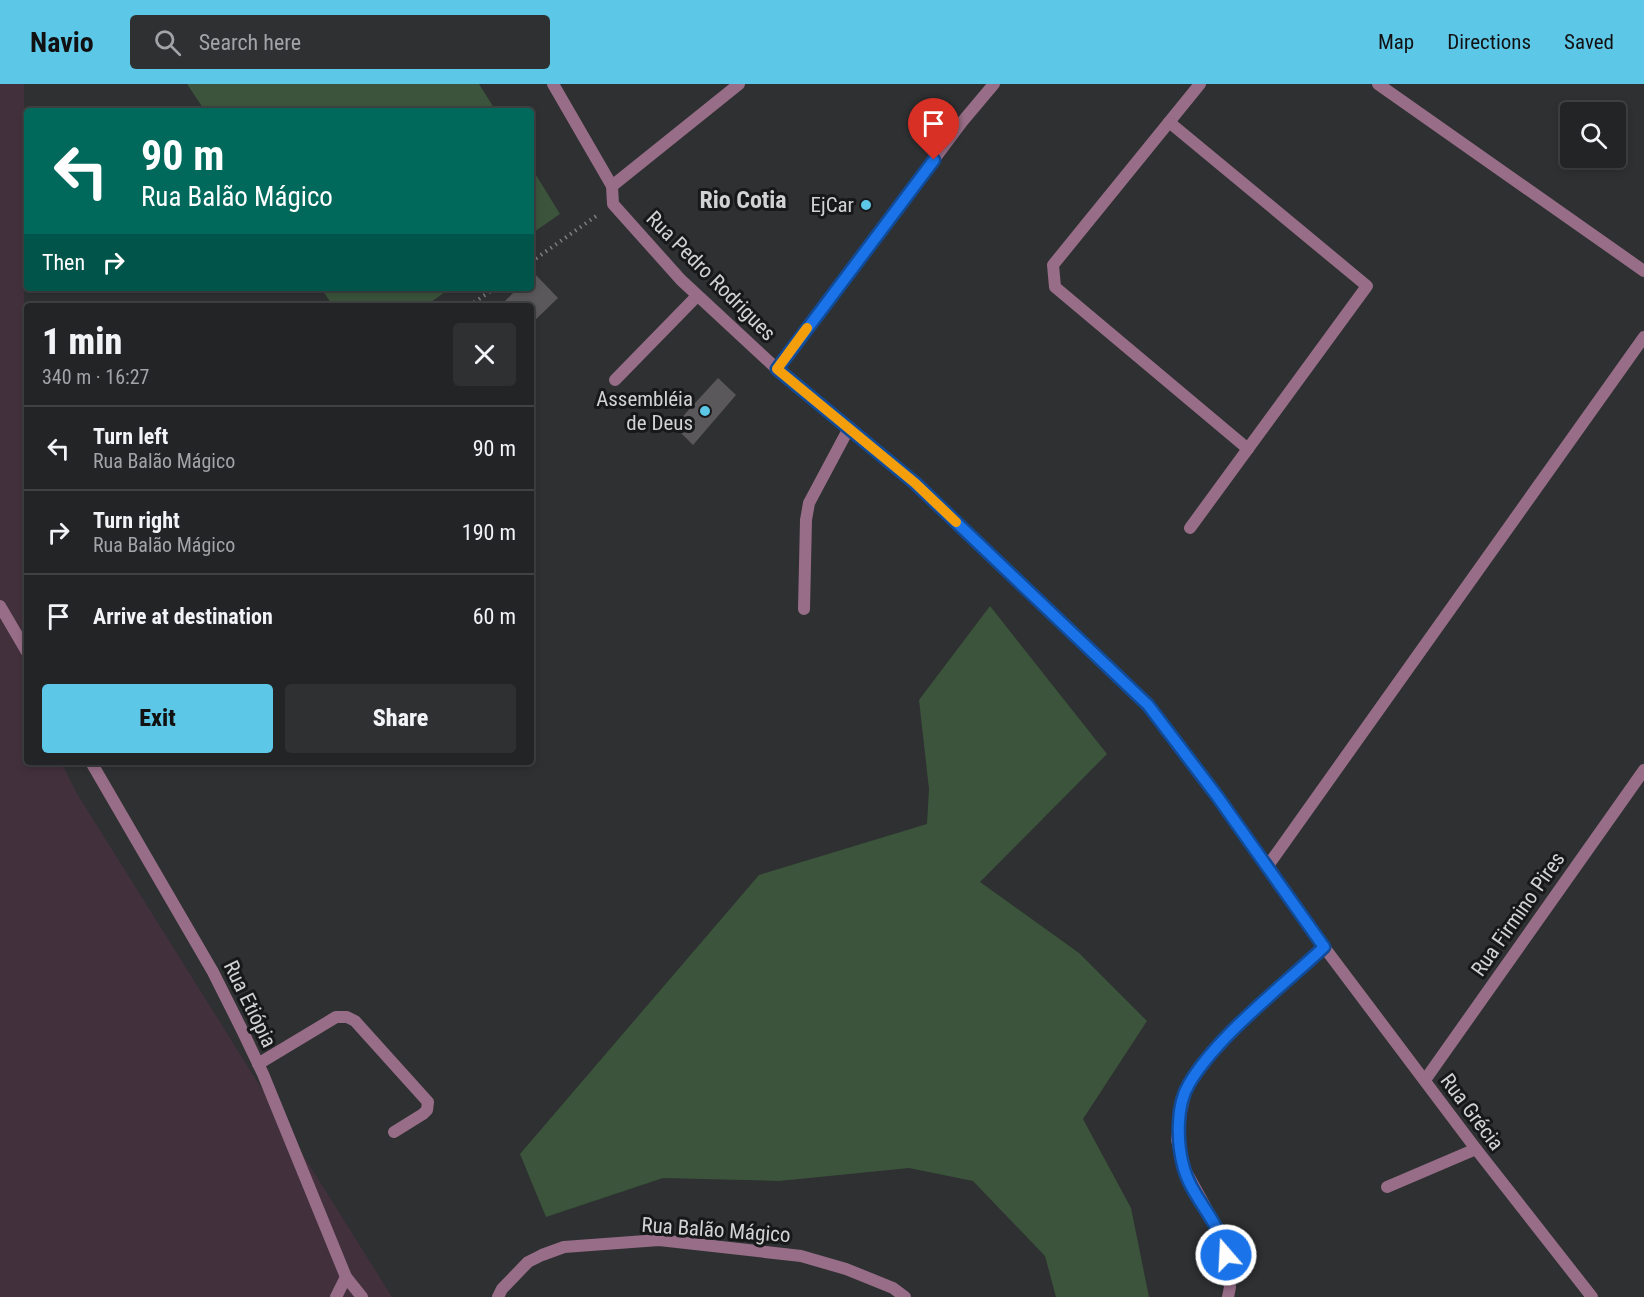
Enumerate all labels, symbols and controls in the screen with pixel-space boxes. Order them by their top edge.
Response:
search box [130,15,550,69]
text: Navio [30,26,94,59]
icon: search [151,26,184,59]
text: Search here [199,30,301,55]
text: Map [1378,30,1414,54]
text: Directions [1447,30,1531,54]
text: Saved [1564,30,1614,54]
pin [908,98,959,160]
map controls [1560,102,1626,168]
button: search [1560,102,1626,168]
icon: arrive [917,107,950,140]
text: 90 m [141,131,224,180]
icon: left [42,132,120,210]
text: Rua Balão Mágico [141,181,333,213]
district label: Rio Cotia [699,186,787,214]
place label: EjCar [810,193,854,217]
marker: EjCar [859,198,873,212]
street label: Rua Pedro Rodrigues [641,206,781,346]
icon: right [97,246,130,279]
text: Then [42,250,85,275]
text: 1 min [42,321,122,363]
button: close [453,323,516,386]
text: 340 m · 16:27 [42,365,149,389]
place label: Assembléia de Deus [596,387,693,435]
marker: Assembléia de Deus [698,404,712,418]
text: Turn left [93,424,168,449]
icon: left [42,432,75,465]
text: 90 m [473,436,516,461]
text: Rua Balão Mágico [93,449,235,473]
text: Turn right [93,508,180,533]
icon: right [42,516,75,549]
text: 190 m [462,520,516,545]
text: Rua Balão Mágico [93,533,235,557]
icon: arrive [42,600,75,633]
text: Arrive at destination [93,604,273,629]
text: 60 m [473,604,516,629]
button: Exit [42,684,273,753]
button: Share [285,684,516,753]
street label: Rua Firmino Pires [1466,847,1570,981]
street label: Rua Etiópia [219,957,281,1051]
street label: Rua Grécia [1436,1069,1508,1155]
street label: Rua Balão Mágico [641,1213,791,1247]
position arrow [1194,1223,1258,1287]

